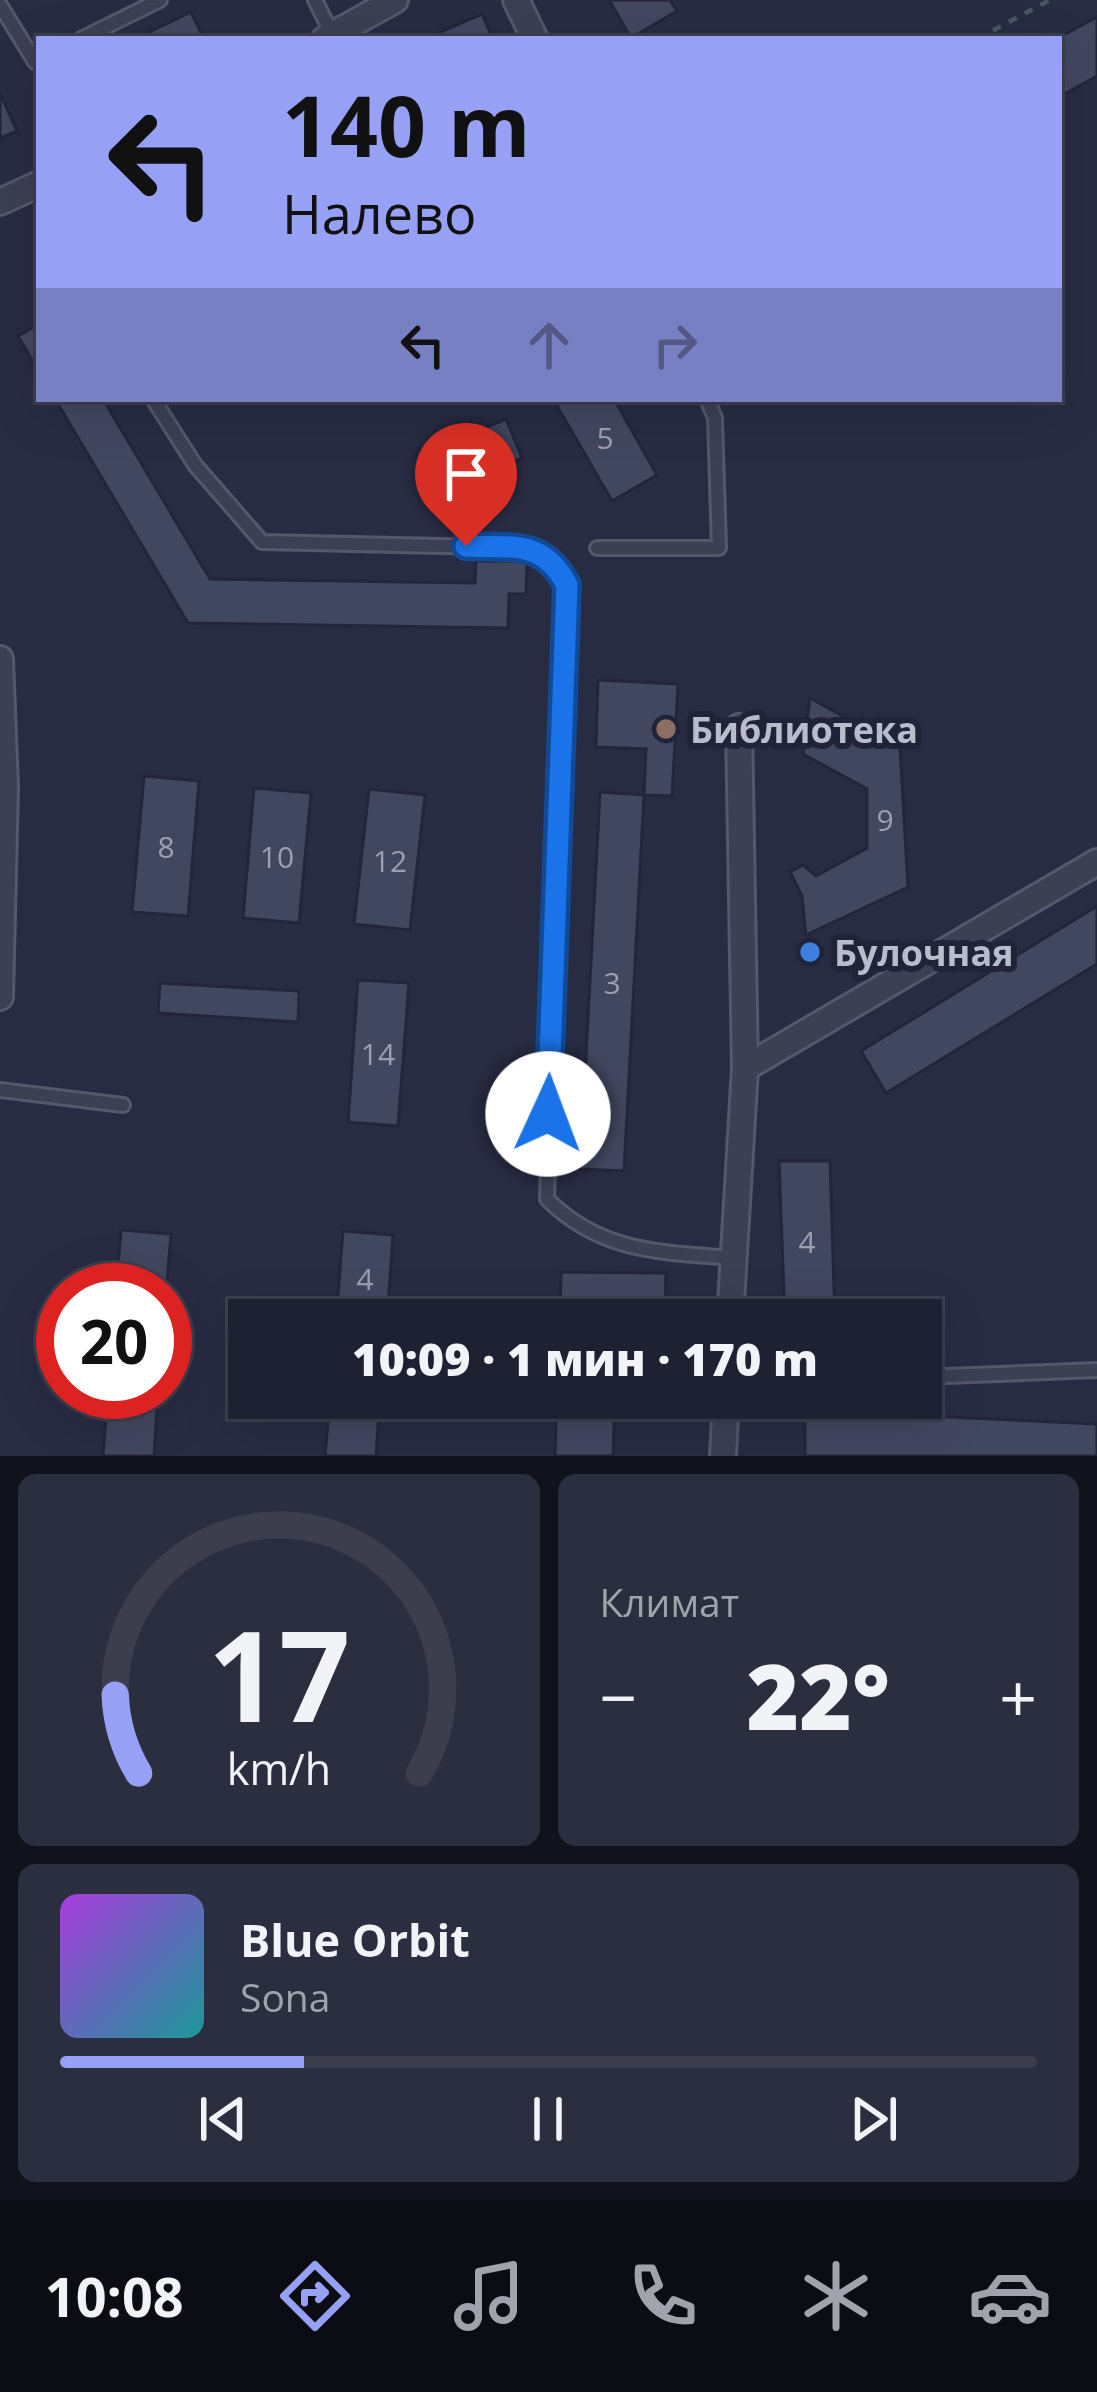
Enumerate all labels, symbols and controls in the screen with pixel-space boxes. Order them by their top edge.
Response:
text: 140 m [282,67,530,182]
icon: left [84,84,240,240]
text: Налево [282,176,477,250]
icon: left [390,312,456,378]
icon: ahead [516,312,582,378]
icon: right [642,312,708,378]
house number: 5 [596,417,614,458]
pin [415,423,517,546]
icon: arrive [433,441,499,507]
place label: Библиотека [690,705,918,754]
marker: Библиотека [653,716,679,742]
house number: 9 [876,799,894,840]
house number: 8 [157,826,175,867]
house number: 10 [260,836,294,877]
house number: 12 [373,840,407,881]
place label: Булочная [834,928,1014,977]
marker: Булочная [797,939,823,965]
house number: 3 [603,962,621,1003]
house number: 14 [361,1033,395,1074]
position arrow [485,1051,611,1177]
house number: 4 [798,1221,816,1262]
house number: 4 [356,1258,374,1299]
speed limit sign: 20 [36,1263,192,1419]
text: 10:09 · 1 мин · 170 m [352,1328,818,1389]
text: Климат [600,1575,739,1628]
text: 17 [207,1589,350,1759]
text: 22° [747,1634,890,1756]
text: − [600,1651,637,1741]
text: + [999,1651,1037,1741]
text: km/h [227,1739,331,1798]
text: Blue Orbit [240,1909,470,1970]
text: Sona [240,1970,330,2023]
icon: previous [190,2086,256,2152]
icon: pause [515,2086,581,2152]
icon: next [841,2086,907,2152]
icon: directions [273,2254,357,2338]
icon: music [447,2254,531,2338]
icon: phone [621,2254,705,2338]
icon: climate [794,2254,878,2338]
icon: car [968,2254,1052,2338]
text: 10:08 [45,2259,184,2333]

